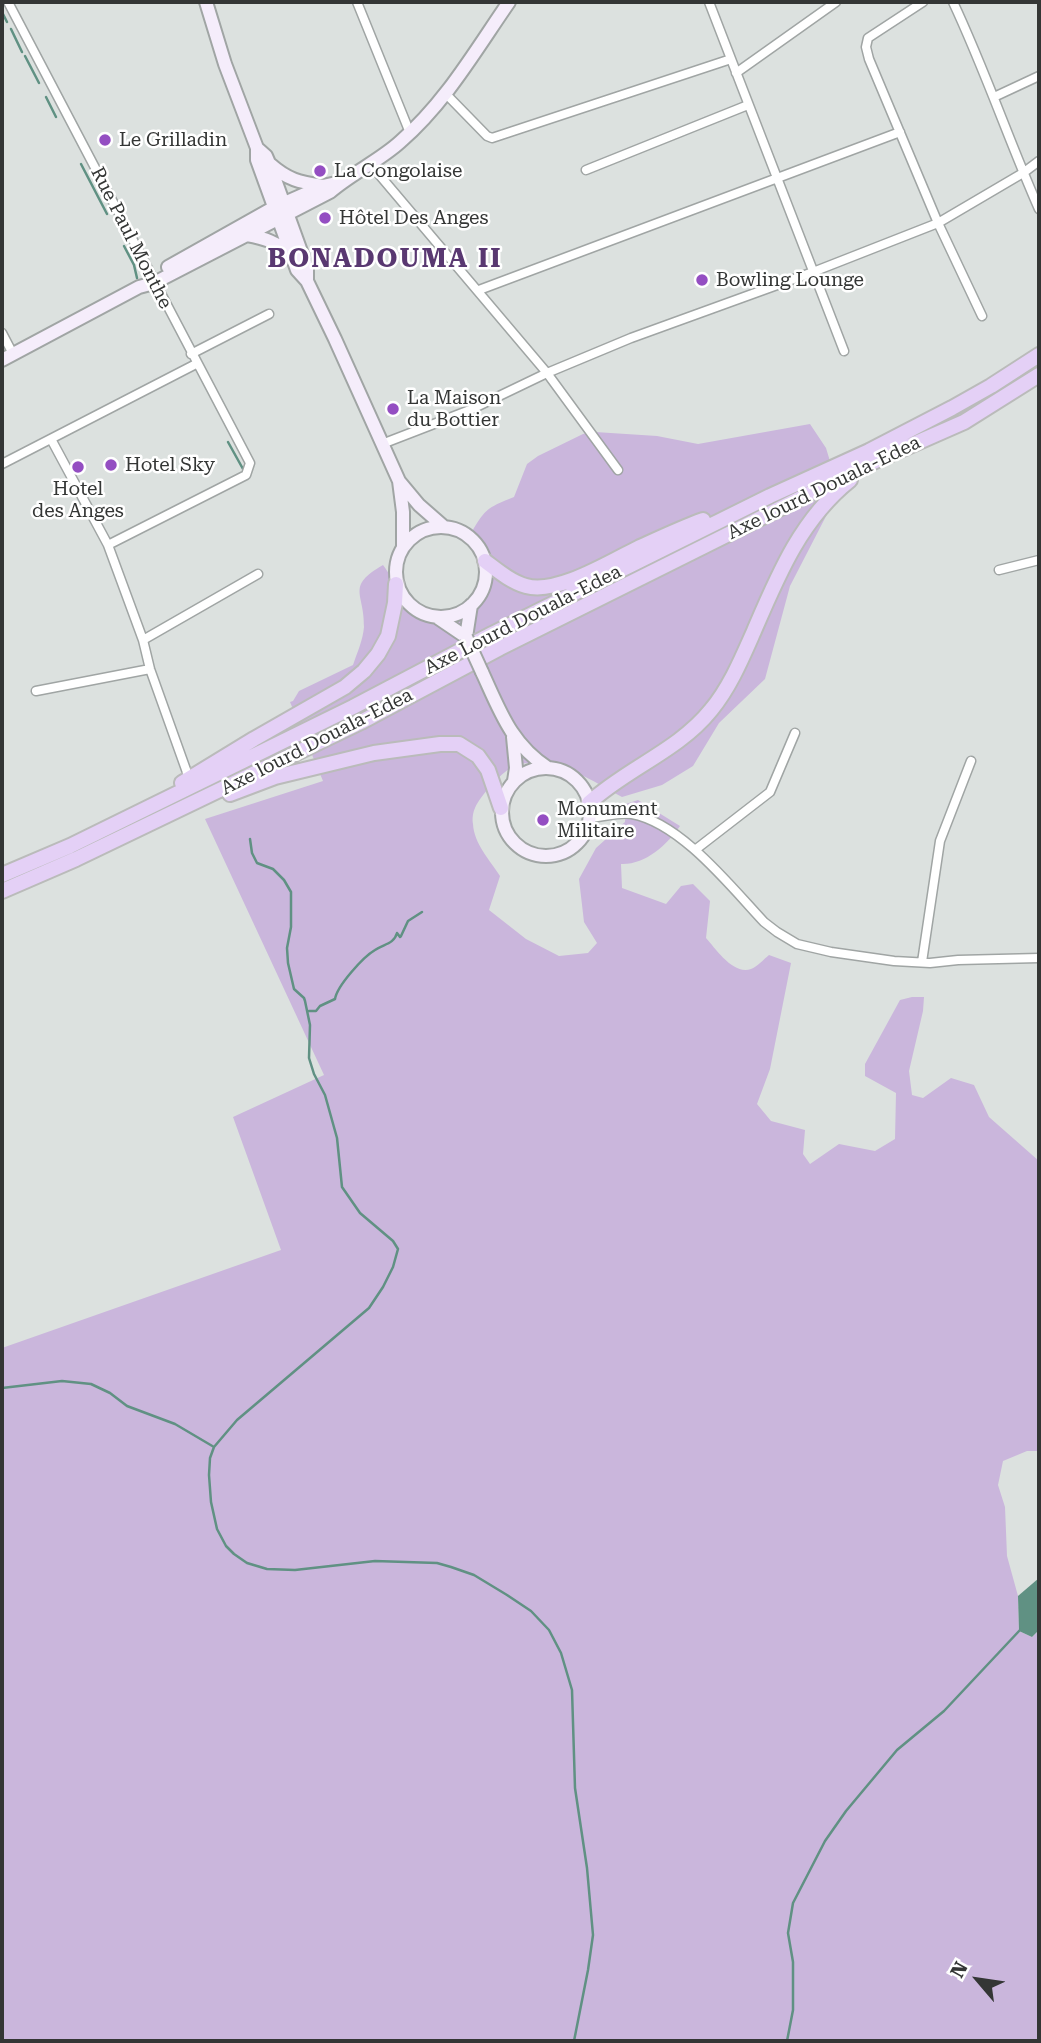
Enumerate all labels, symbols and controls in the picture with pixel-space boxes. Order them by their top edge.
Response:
place label: Le Grilladin [119,129,227,151]
marker: Le Grilladin [97,132,113,148]
place label: La Congolaise [334,160,462,182]
street label: Rue Paul Monthe [85,163,177,313]
marker: La Congolaise [312,163,328,179]
place label: Hôtel Des Anges [339,207,488,229]
marker: Hôtel Des Anges [317,210,333,226]
district label: BONADOUMA II [269,243,501,275]
place label: Bowling Lounge [716,269,864,291]
marker: Bowling Lounge [694,272,710,288]
place label: La Maison du Bottier [407,387,501,431]
marker: La Maison du Bottier [385,401,401,417]
street label: Axe lourd Douala-Edea [724,431,924,545]
place label: Hotel Sky [125,454,215,476]
marker: Hotel Sky [103,457,119,473]
marker: Hotel des Anges [70,459,86,475]
place label: Hotel des Anges [32,478,124,522]
street label: Axe Lourd Douala-Edea [421,560,625,680]
street label: Axe lourd Douala-Edea [217,684,417,800]
place label: Monument Militaire [557,798,658,842]
marker: Monument Militaire [535,812,551,828]
north arrow [943,1945,1013,2015]
text: N [946,1958,973,1982]

